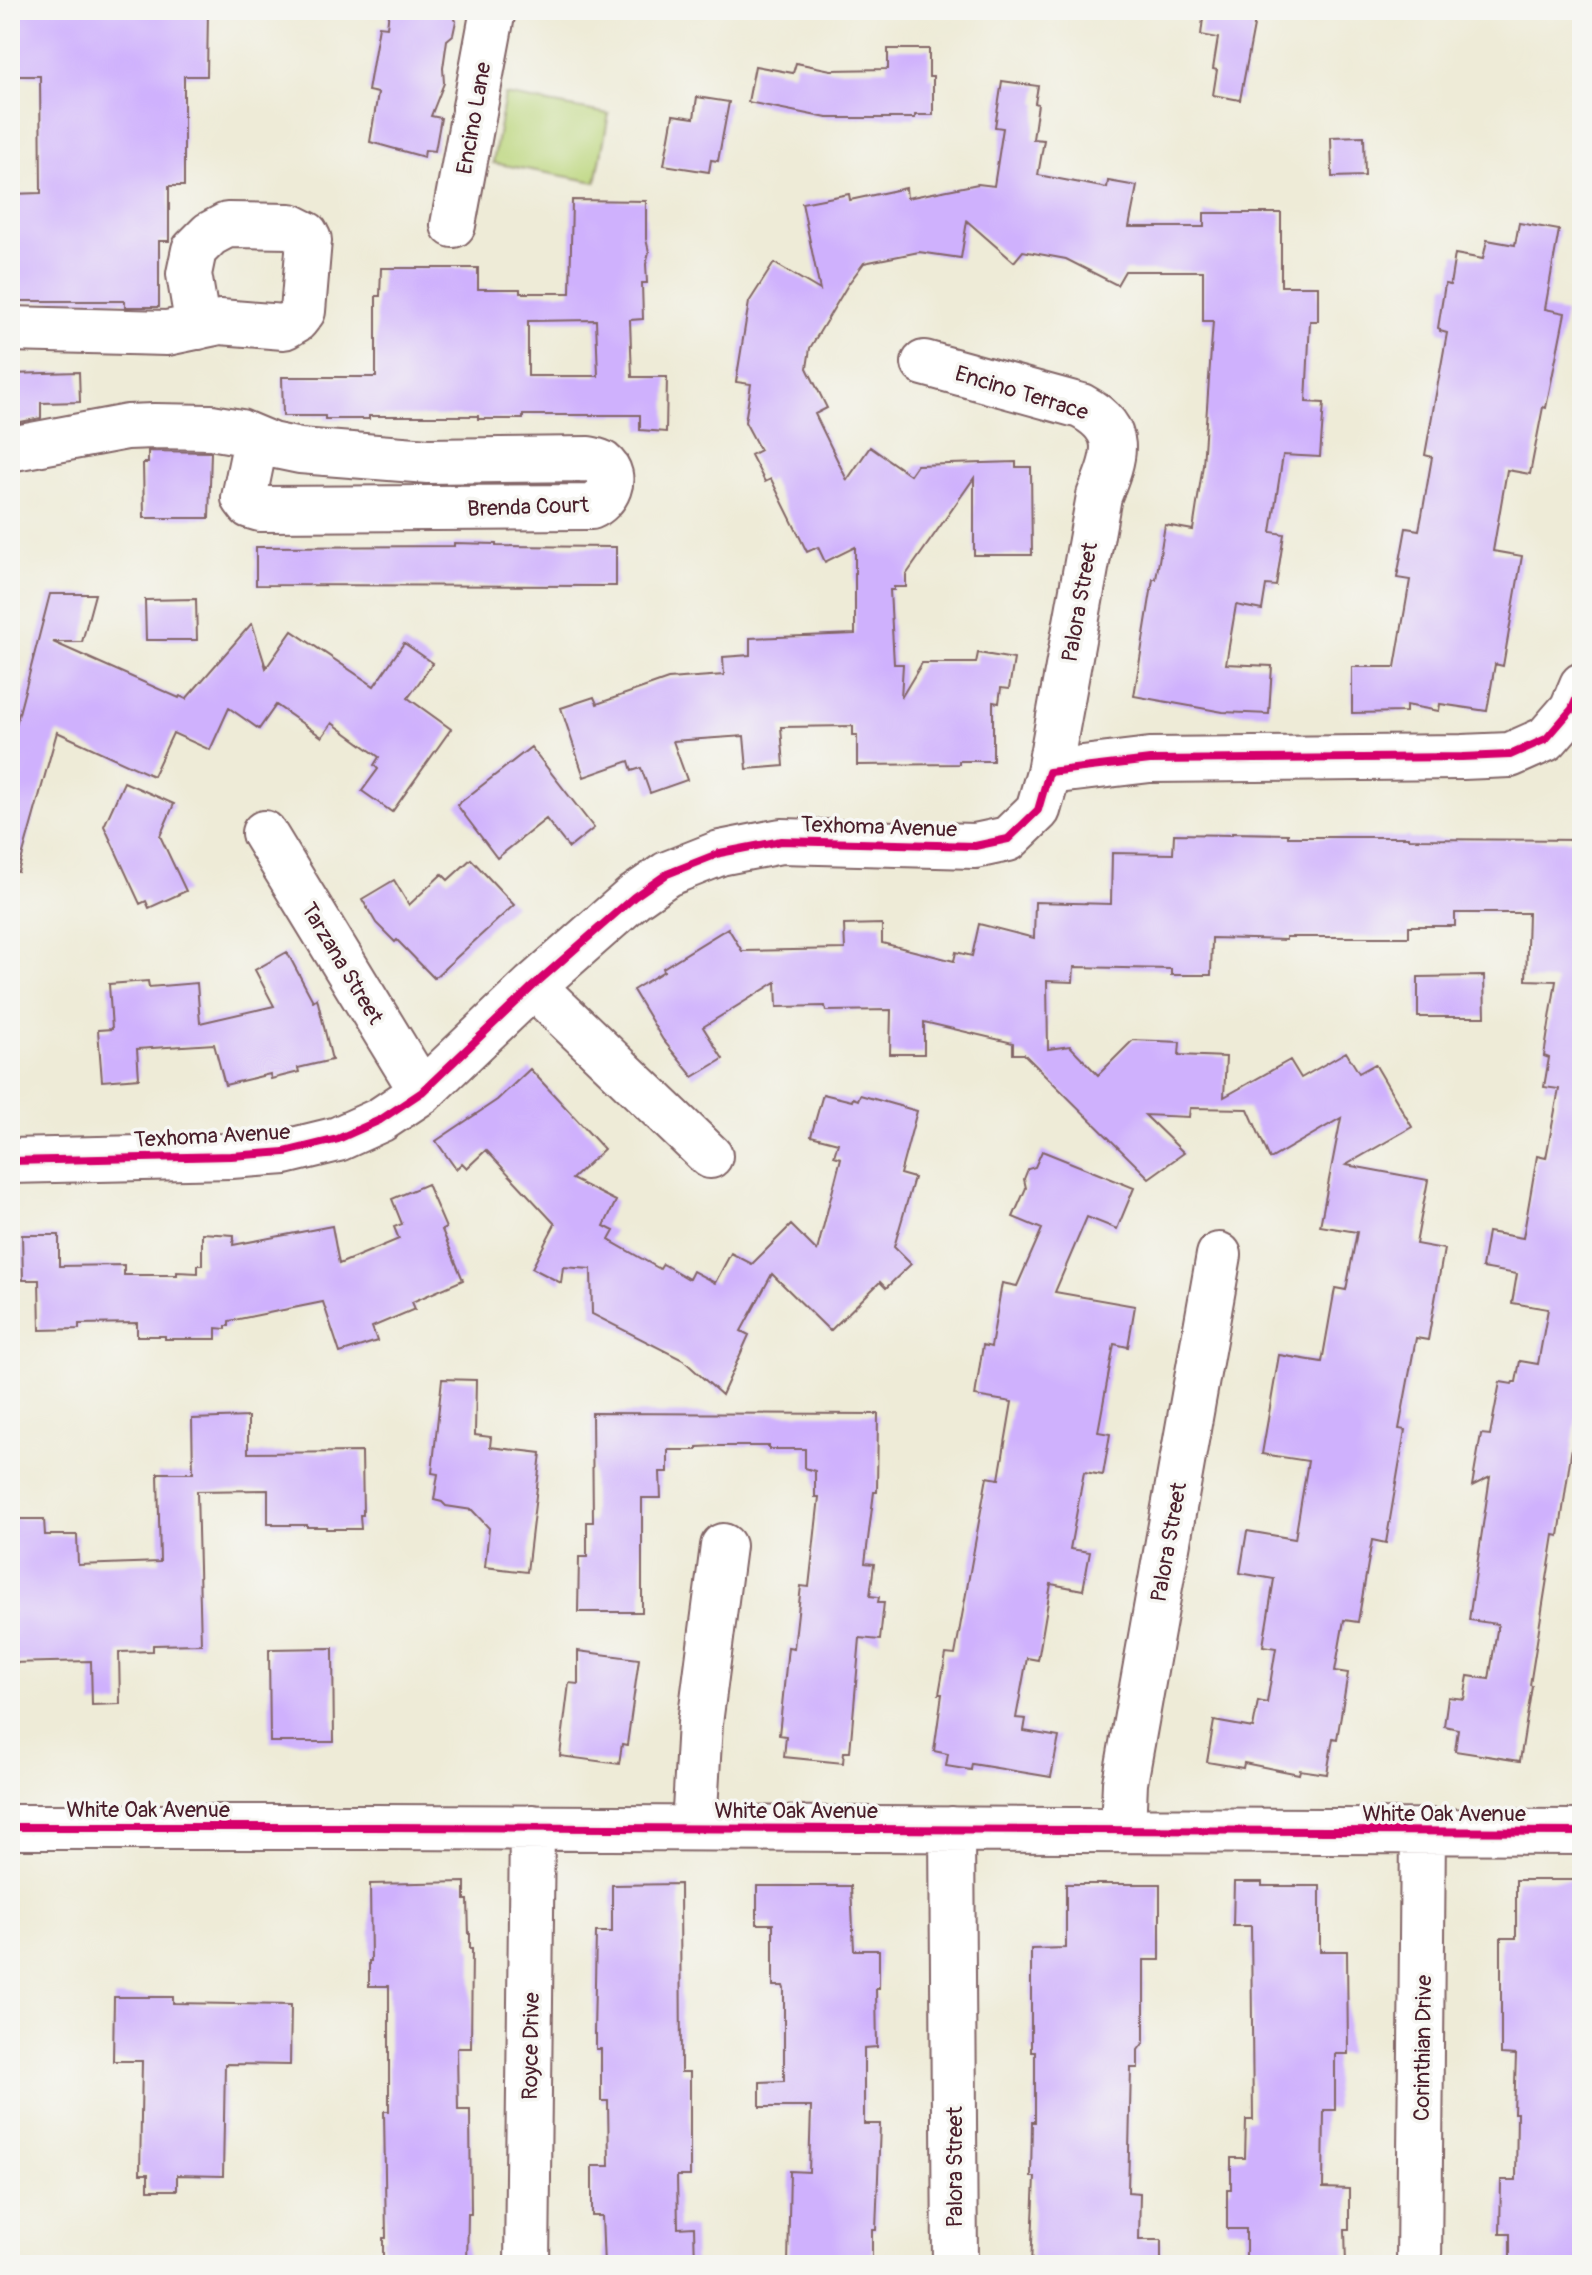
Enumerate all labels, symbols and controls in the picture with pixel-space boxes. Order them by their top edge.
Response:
street label: Encino Lane [450,60,498,177]
street label: Encino Terrace [952,359,1092,427]
street label: Brenda Court [467,491,589,523]
street label: Palora Street [1056,540,1104,664]
street label: Texhoma Avenue [800,810,958,844]
street label: Tarzana Street [295,898,390,1030]
street label: Texhoma Avenue [133,1118,291,1154]
street label: Palora Street [1145,1480,1193,1604]
street label: White Oak Avenue [66,1796,230,1824]
street label: White Oak Avenue [714,1797,878,1825]
street label: White Oak Avenue [1362,1800,1526,1828]
street label: Corinthian Drive [1408,1975,1438,2121]
street label: Royce Drive [516,1992,546,2100]
street label: Palora Street [941,2106,969,2228]

